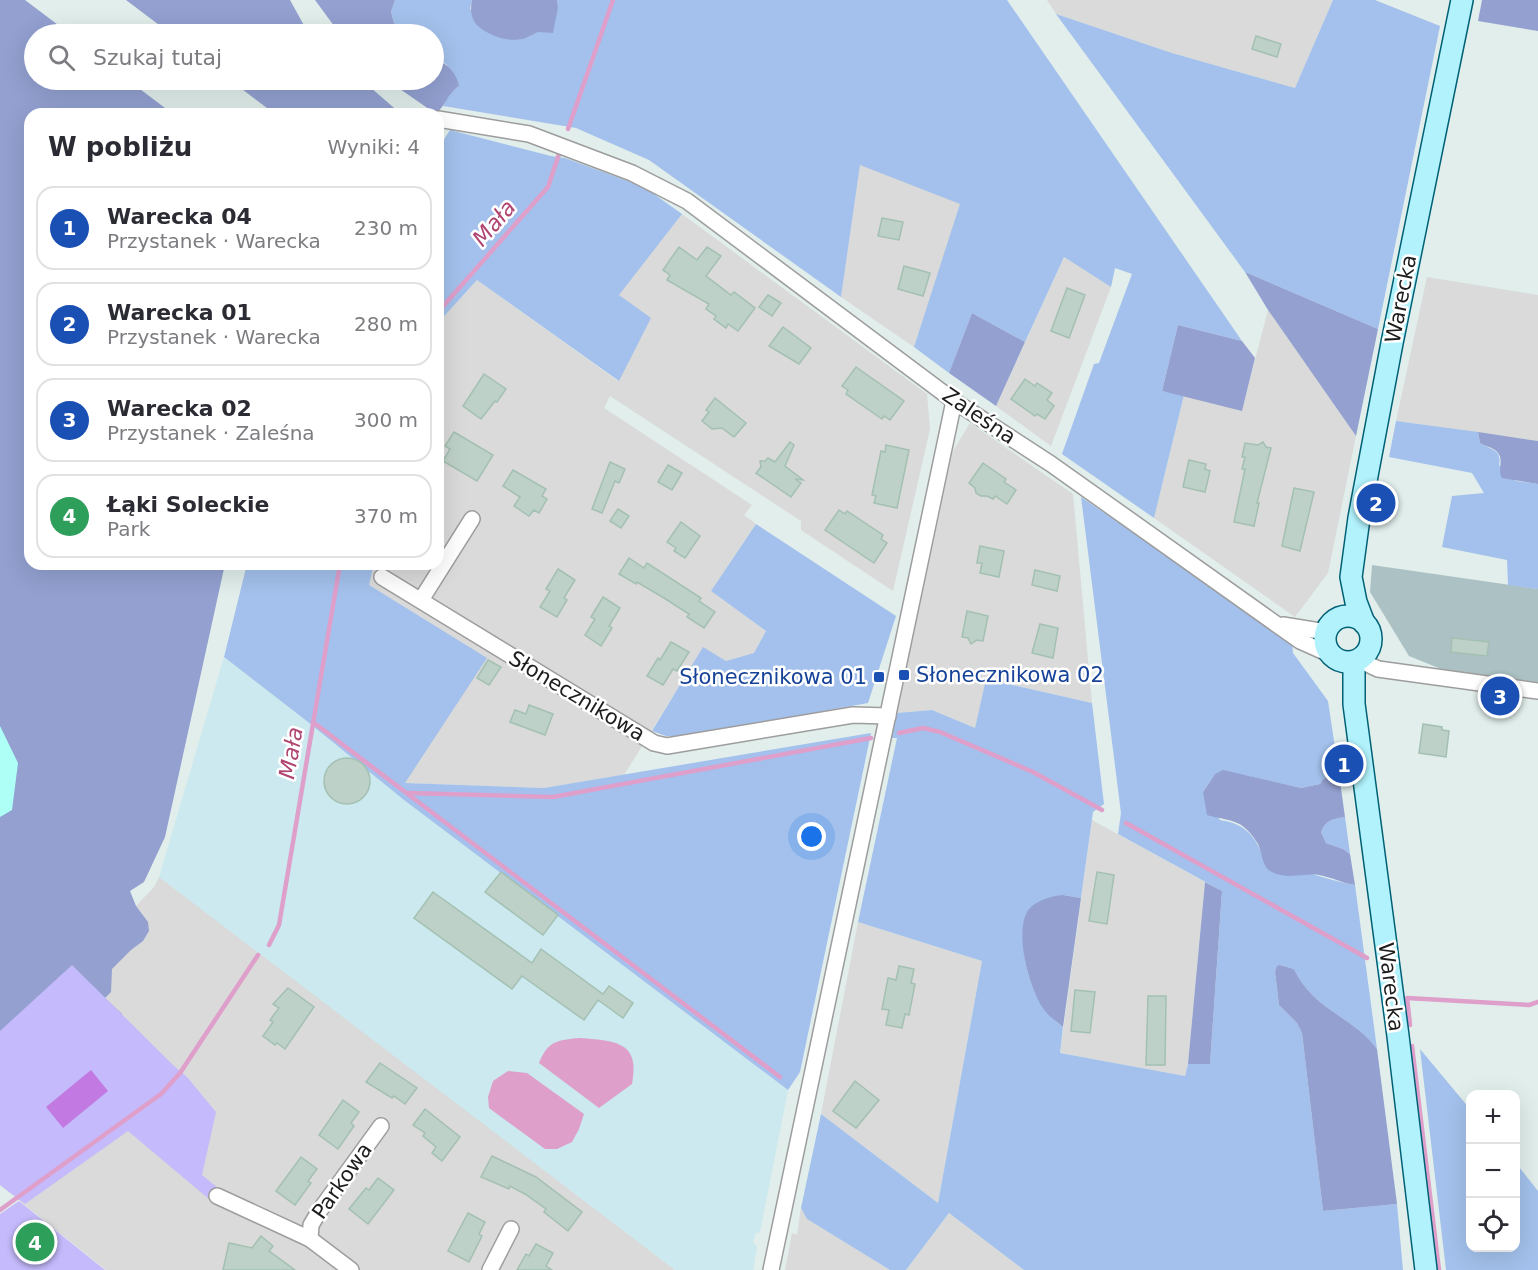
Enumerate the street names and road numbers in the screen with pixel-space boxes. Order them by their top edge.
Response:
street label: Warecka [1381,253,1421,345]
street label: Zaleśna [938,383,1020,449]
street label: Słonecznikowa [505,646,649,746]
street label: Warecka [1374,941,1408,1033]
street label: Parkowa [307,1138,377,1224]

